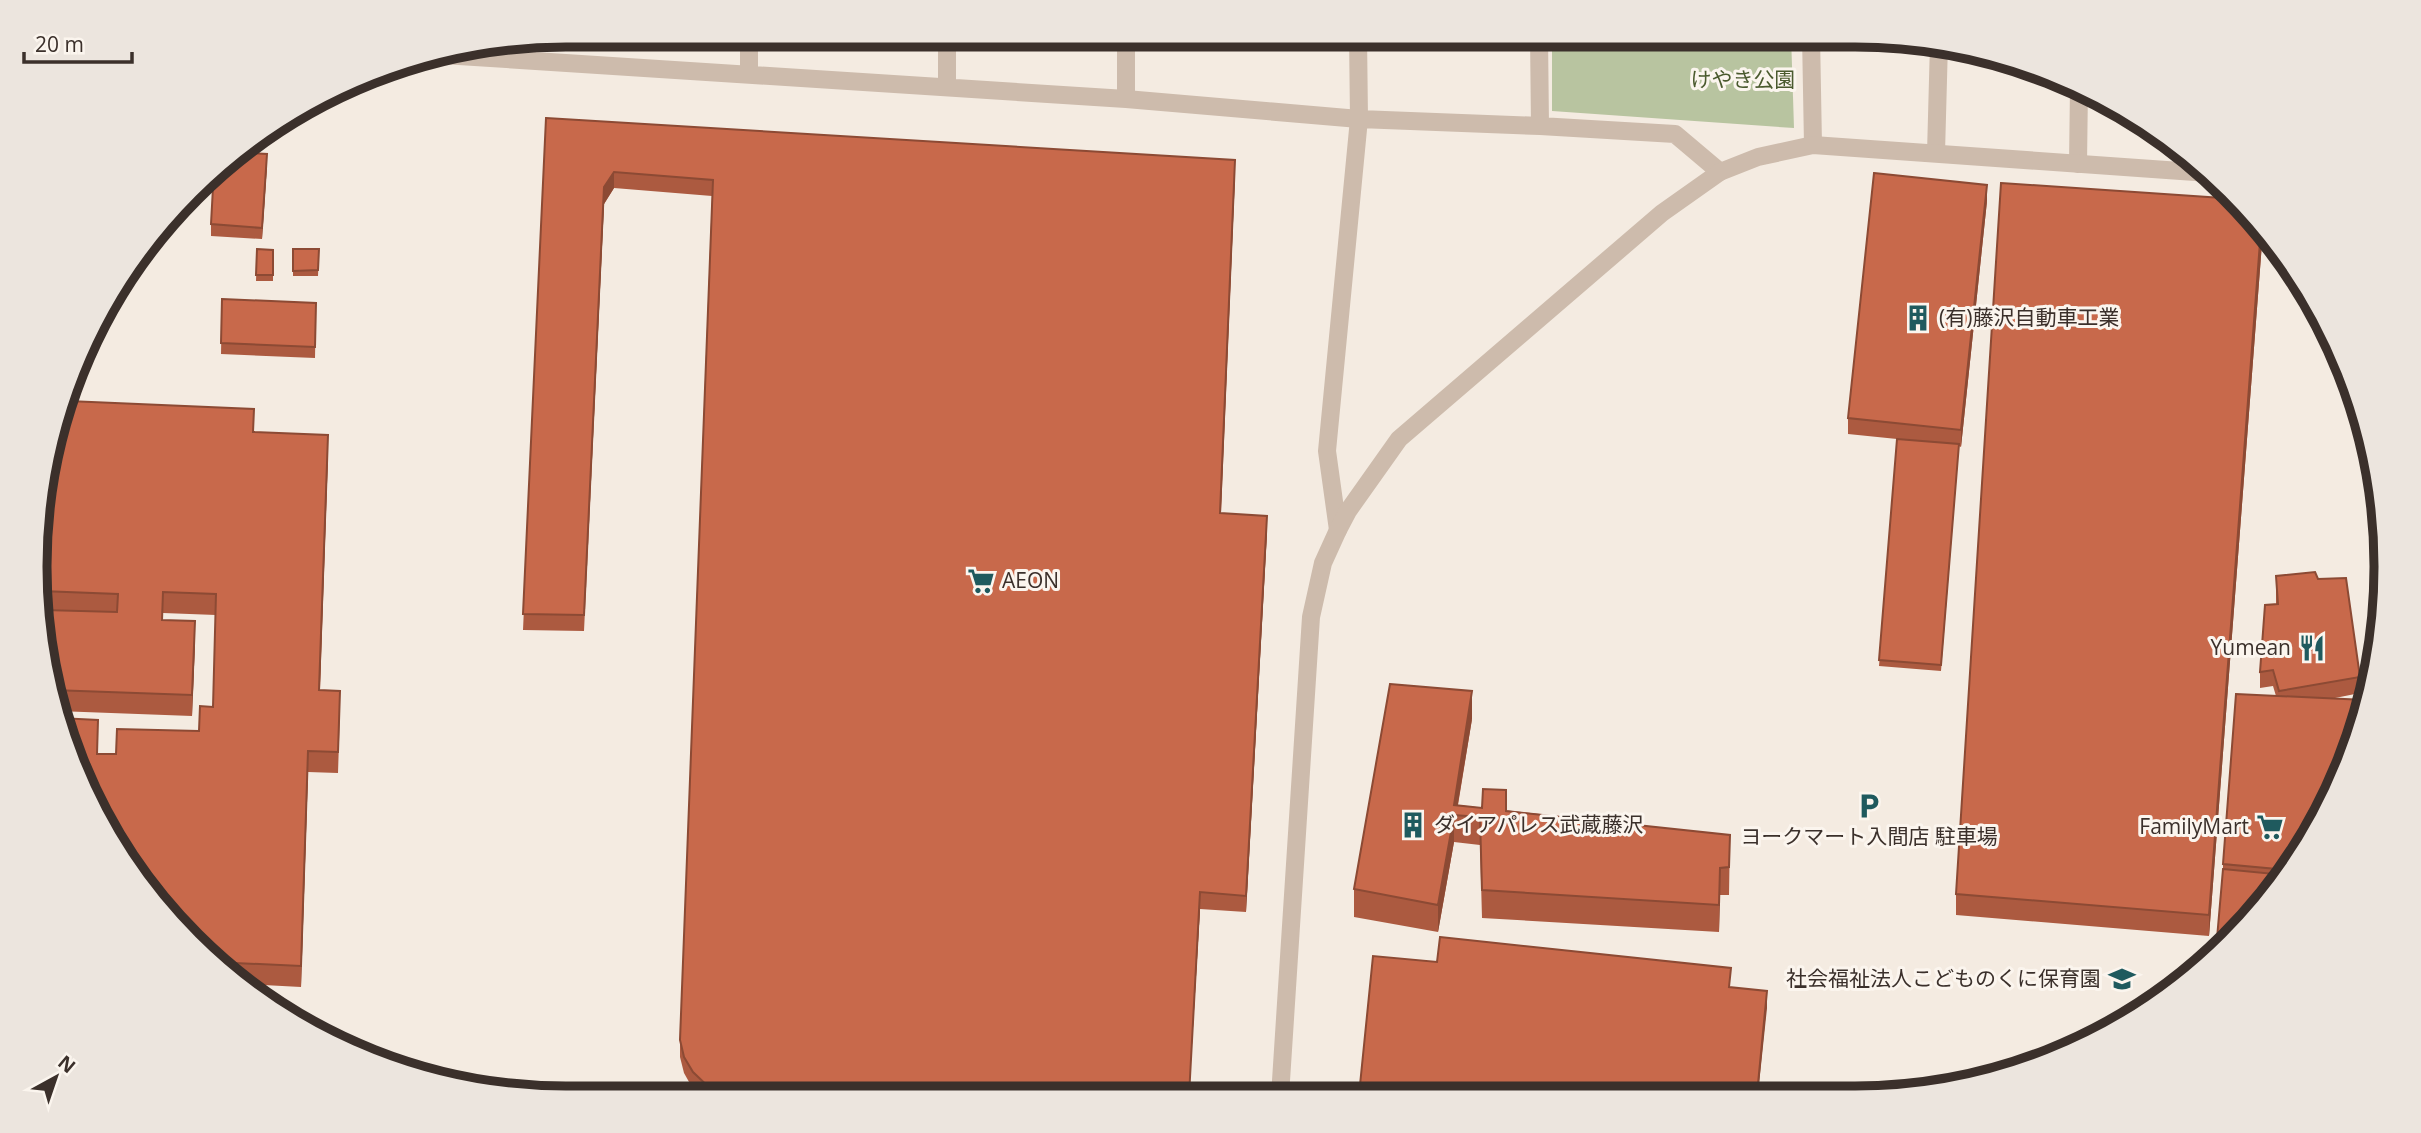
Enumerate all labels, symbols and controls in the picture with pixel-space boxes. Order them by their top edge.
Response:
scale bar [24,21,133,65]
text: 20 m [35,30,84,58]
park label: けやき公園 [1691,65,1796,93]
building icon: (有)藤沢自動車工業 [1903,303,1933,333]
place label: (有)藤沢自動車工業 [1939,303,2119,331]
supermarket icon: AEON [966,566,996,596]
place label: AEON [1002,566,1059,594]
place label: Yumean [2211,633,2291,661]
restaurant icon: Yumean [2297,633,2327,663]
parking icon: ヨークマート入間店 駐車場 [1854,791,1884,821]
building icon: ダイアパレス武蔵藤沢 [1398,810,1428,840]
place label: ダイアパレス武蔵藤沢 [1434,810,1644,838]
place label: FamilyMart [2139,812,2249,840]
supermarket icon: FamilyMart [2255,812,2285,842]
place label: ヨークマート入間店 駐車場 [1740,822,1998,850]
place label: 社会福祉法人こどものくに保育園 [1786,964,2101,992]
school or university icon: 社会福祉法人こどものくに保育園 [2107,964,2137,994]
north arrow [21,1042,91,1112]
text: N [53,1049,81,1079]

